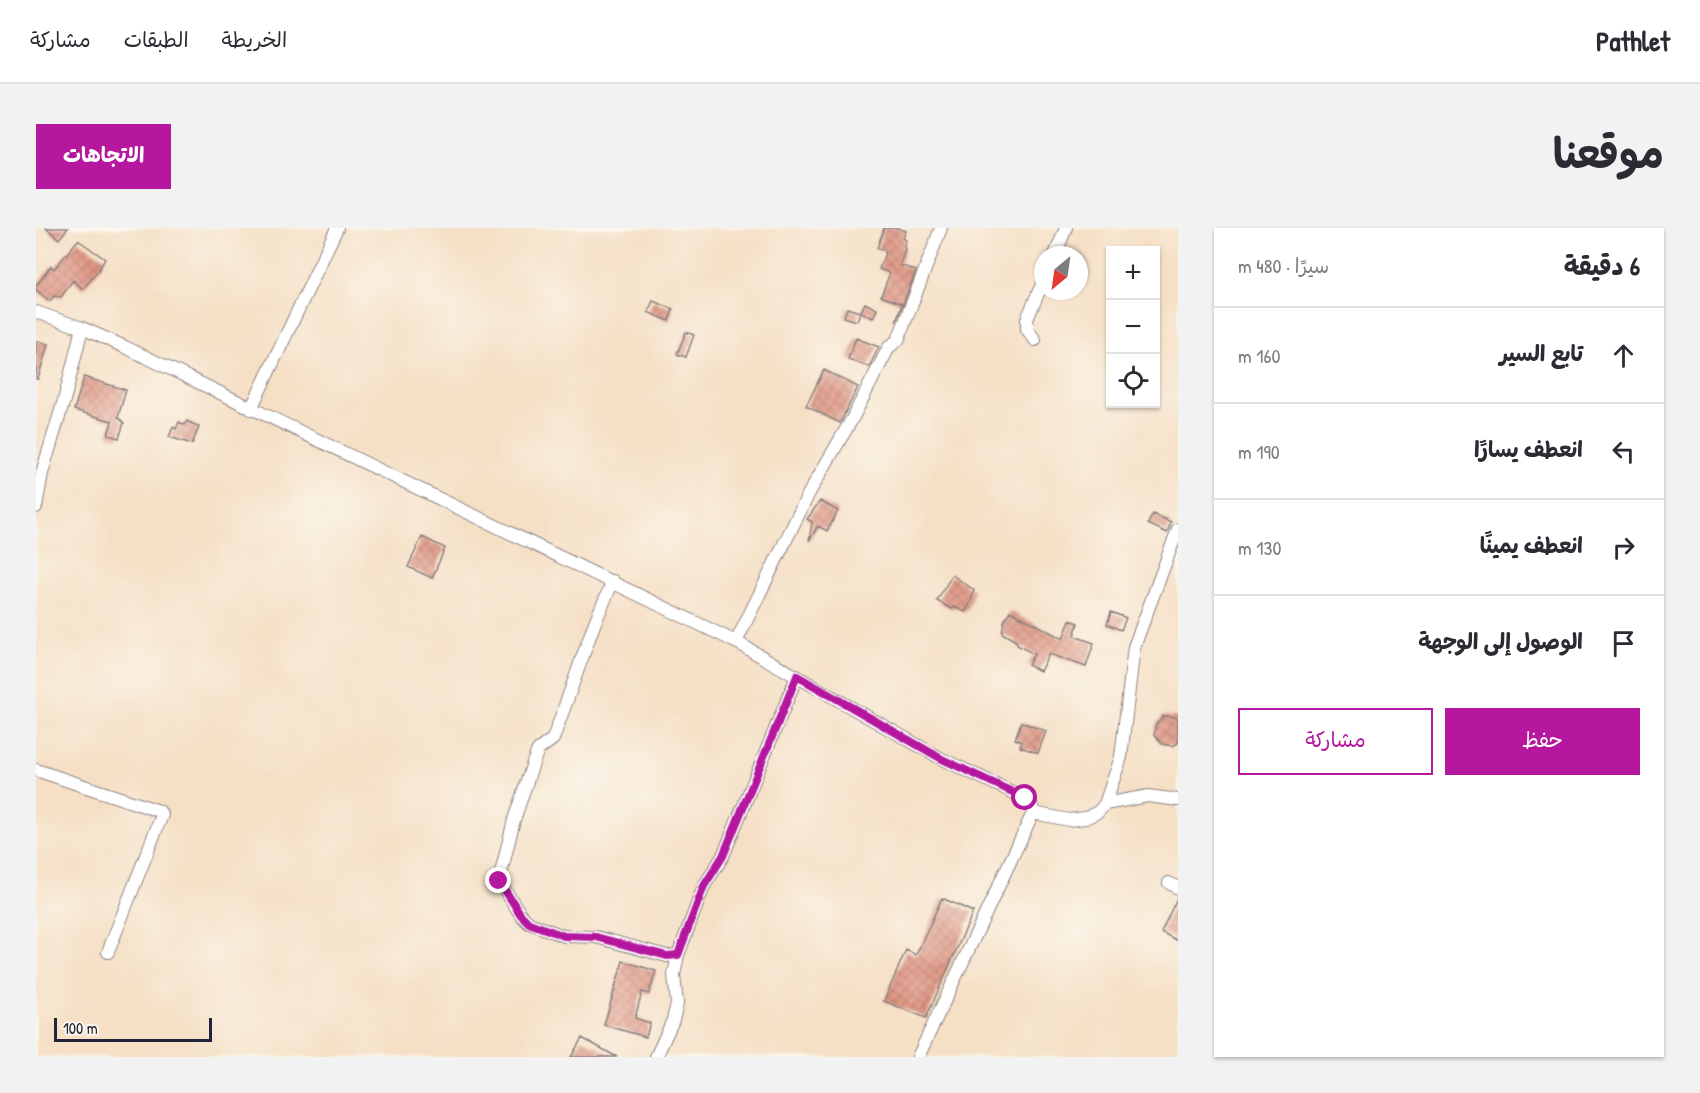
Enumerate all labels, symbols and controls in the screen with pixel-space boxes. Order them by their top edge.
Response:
text: Pathlet [1596,22,1670,60]
text: مشاركة [30,25,91,54]
text: الطبقات [124,25,189,54]
text: الخريطة [222,25,287,54]
button: الاتجاهات [36,124,171,189]
text: موقعنا [1553,124,1664,181]
north arrow [1034,246,1088,300]
map controls [1106,246,1160,408]
button: + [1106,246,1160,300]
text: 6 دقيقة [1564,248,1640,283]
text: سيرًا · 480 m [1238,252,1329,279]
button: − [1106,300,1160,354]
text: تابع السير [1500,338,1583,368]
icon: ahead [1607,339,1640,372]
text: 160 m [1238,342,1280,369]
button: locate [1106,354,1160,408]
text: انعطف يسارًا [1474,434,1583,464]
icon: left [1607,435,1640,468]
text: 190 m [1238,438,1280,465]
text: انعطف يمينًا [1480,530,1583,560]
icon: right [1607,531,1640,564]
text: 130 m [1238,534,1281,561]
text: الوصول إلى الوجهة [1418,626,1583,656]
icon: arrive [1607,627,1640,660]
button: مشاركة [1238,708,1433,775]
button: حفظ [1445,708,1640,775]
route start [1011,784,1037,810]
route end [485,867,511,893]
scale bar [54,1015,212,1042]
text: 100 m [63,1017,98,1039]

